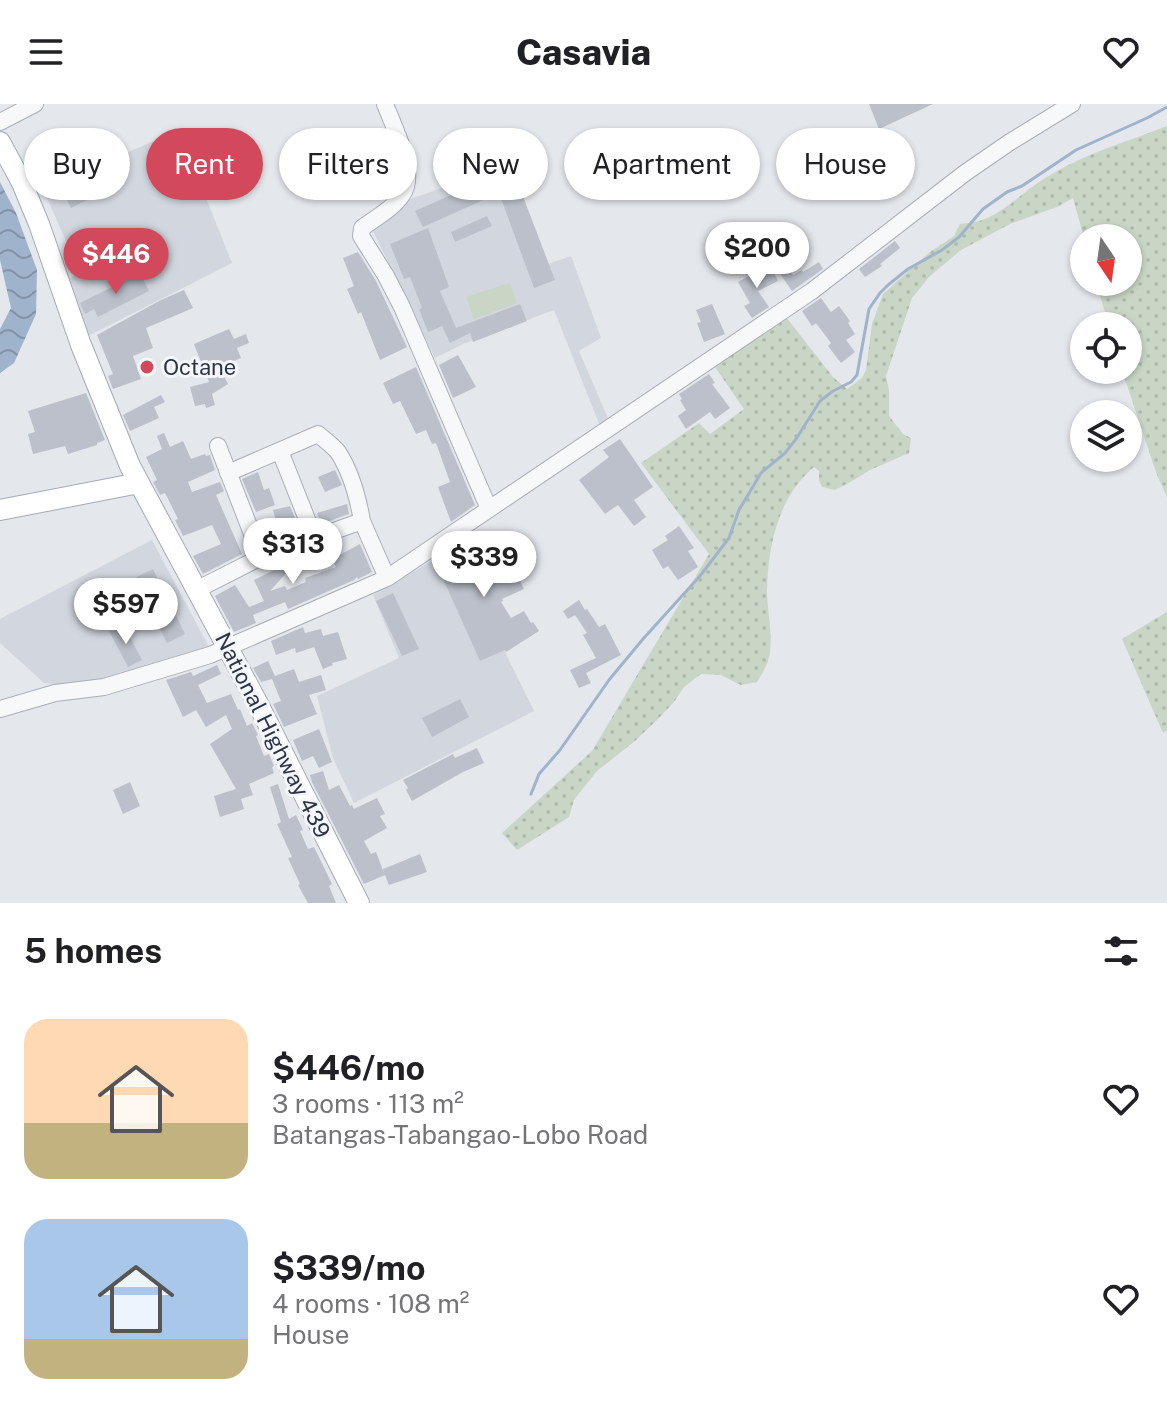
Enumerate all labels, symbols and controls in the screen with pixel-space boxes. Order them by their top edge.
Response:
icon: menu [24,30,68,74]
icon: heart [1099,30,1143,74]
text: Casavia [516,31,651,73]
chip: Buy [24,128,130,200]
chip: Rent [146,128,263,200]
chip: Filters [279,128,417,200]
chip: New [433,128,548,200]
chip: Apartment [564,128,760,200]
chip: House [776,128,915,200]
pin: $200 [710,222,804,290]
north arrow [1070,224,1142,296]
map controls [1070,224,1142,472]
pin: $446 [69,228,163,296]
text: $200 [723,232,791,263]
text: $446 [82,238,150,269]
button: locate [1070,312,1142,384]
place label: Octane [163,354,236,380]
marker: Octane [138,358,156,376]
button: layers [1070,400,1142,472]
pin: $313 [246,518,340,586]
text: $313 [261,528,325,559]
pin: $339 [437,531,531,599]
text: $339 [449,541,519,572]
pin: $597 [79,578,173,646]
text: $597 [92,588,160,619]
street label: National Highway 439 [210,628,336,842]
icon: filters [1099,929,1143,973]
text: 5 homes [24,931,162,971]
text: $446/mo [272,1048,425,1088]
icon: home [88,1051,184,1147]
icon: heart [1099,1077,1143,1121]
text: 3 rooms · 113 m² [272,1088,464,1119]
text: Batangas-Tabangao-Lobo Road [272,1119,648,1150]
text: $339/mo [272,1248,426,1288]
icon: home [88,1251,184,1347]
icon: heart [1099,1277,1143,1321]
text: 4 rooms · 108 m² [272,1288,469,1319]
text: House [272,1319,349,1350]

